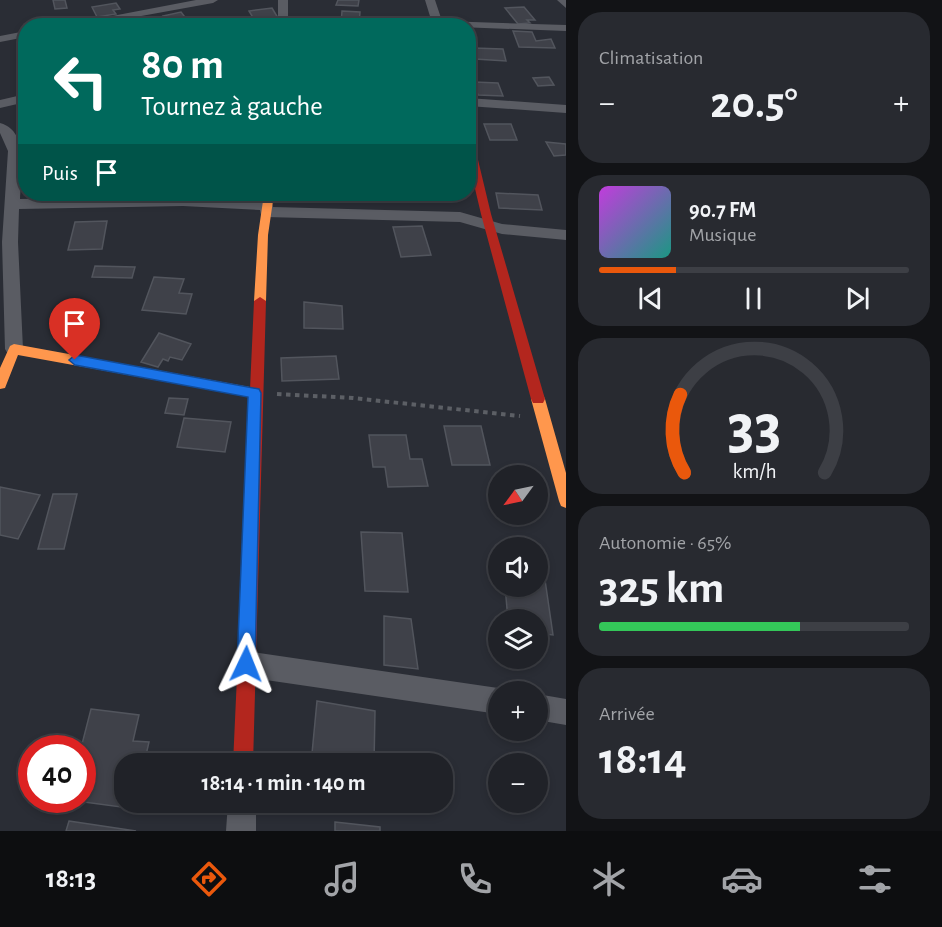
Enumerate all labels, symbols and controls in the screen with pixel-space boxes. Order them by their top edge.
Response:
icon: left [42,42,120,120]
text: 80 m [141,44,224,86]
text: Climatisation [599,48,703,68]
text: 20.5° [710,81,798,126]
text: − [599,87,615,120]
text: + [893,87,909,120]
text: Tournez à gauche [141,93,323,120]
icon: arrive [90,156,123,189]
text: Puis [42,162,78,184]
text: 90.7 FM [689,199,756,221]
text: Musique [689,225,756,245]
icon: previous [634,282,667,315]
icon: pause [737,282,770,315]
icon: next [841,282,874,315]
pin [49,298,100,360]
icon: arrive [58,307,91,340]
text: 33 [727,397,781,459]
text: km/h [732,461,776,482]
north arrow [488,465,548,525]
map controls [488,465,548,813]
text: Autonomie · 65% [599,533,732,553]
button: sound [488,537,548,597]
text: 325 km [599,566,724,611]
button: layers [488,609,548,669]
position arrow [214,632,278,696]
button: + [488,681,548,741]
text: Arrivée [599,704,655,724]
speed limit sign: 40 [18,735,96,813]
text: 18:14 [599,737,687,782]
button: − [488,753,548,813]
text: 18:14 · 1 min · 140 m [201,772,366,794]
icon: directions [188,858,230,900]
icon: music [321,858,363,900]
icon: phone [454,858,496,900]
icon: climate [588,858,630,900]
icon: car [721,858,763,900]
icon: filters [854,858,896,900]
text: 18:13 [46,865,96,892]

